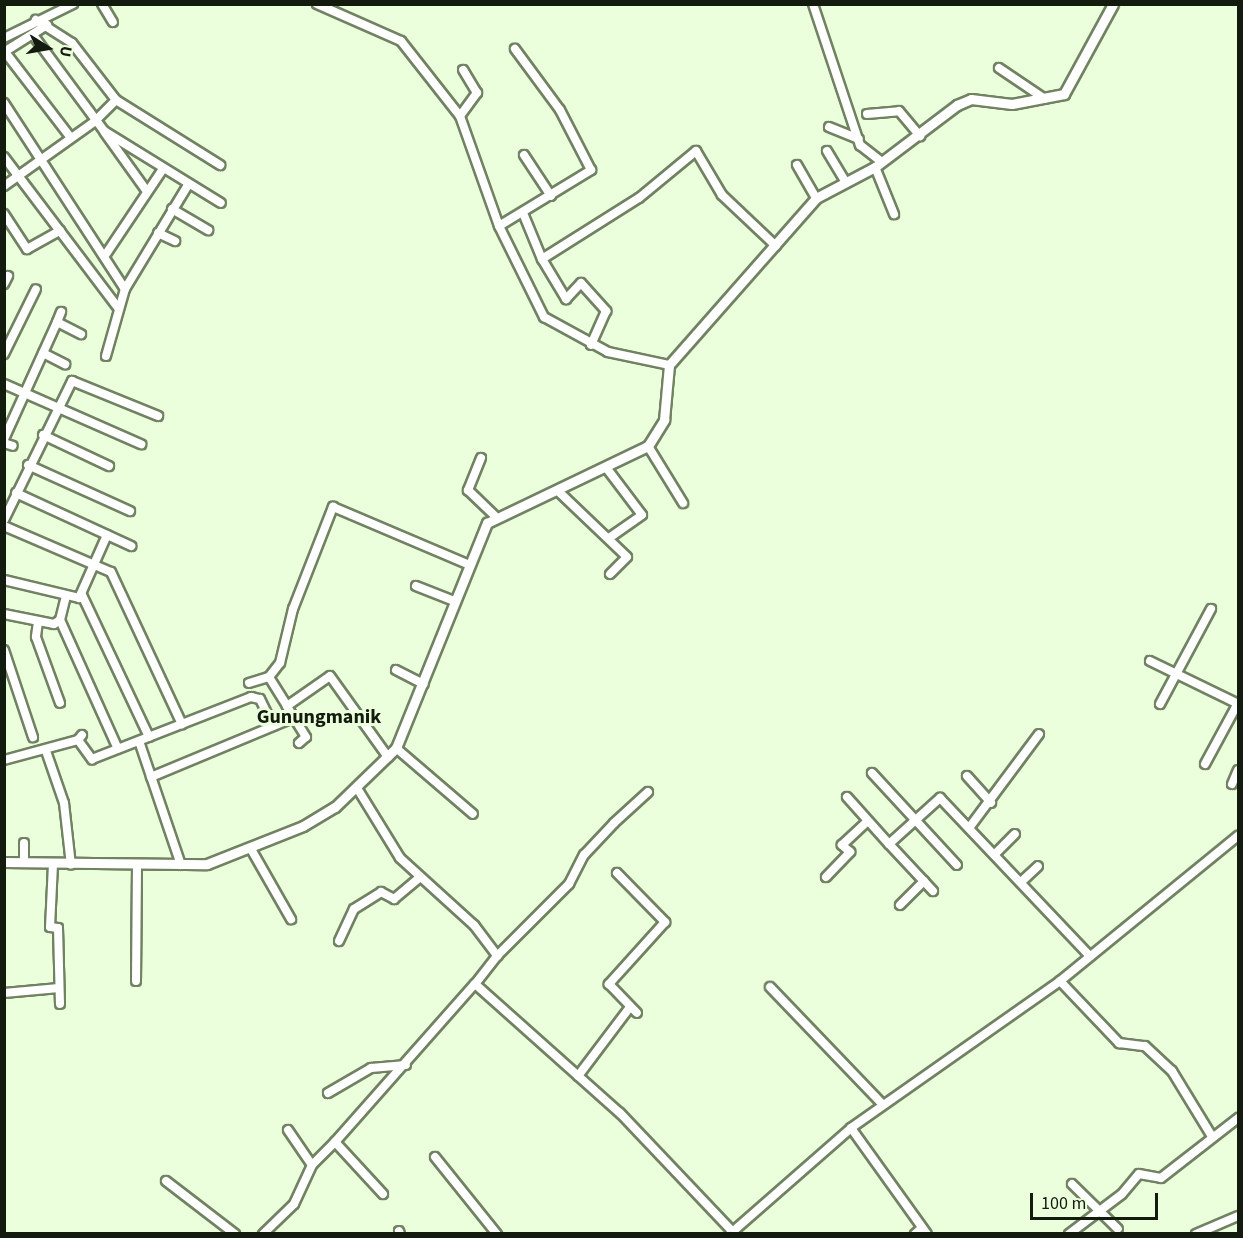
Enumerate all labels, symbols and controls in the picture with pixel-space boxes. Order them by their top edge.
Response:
north arrow [18,18,78,78]
text: U [54,44,77,59]
district label: Gunungmanik [257,705,381,729]
scale bar [1033,1181,1160,1219]
text: 100 m [1041,1191,1086,1216]

